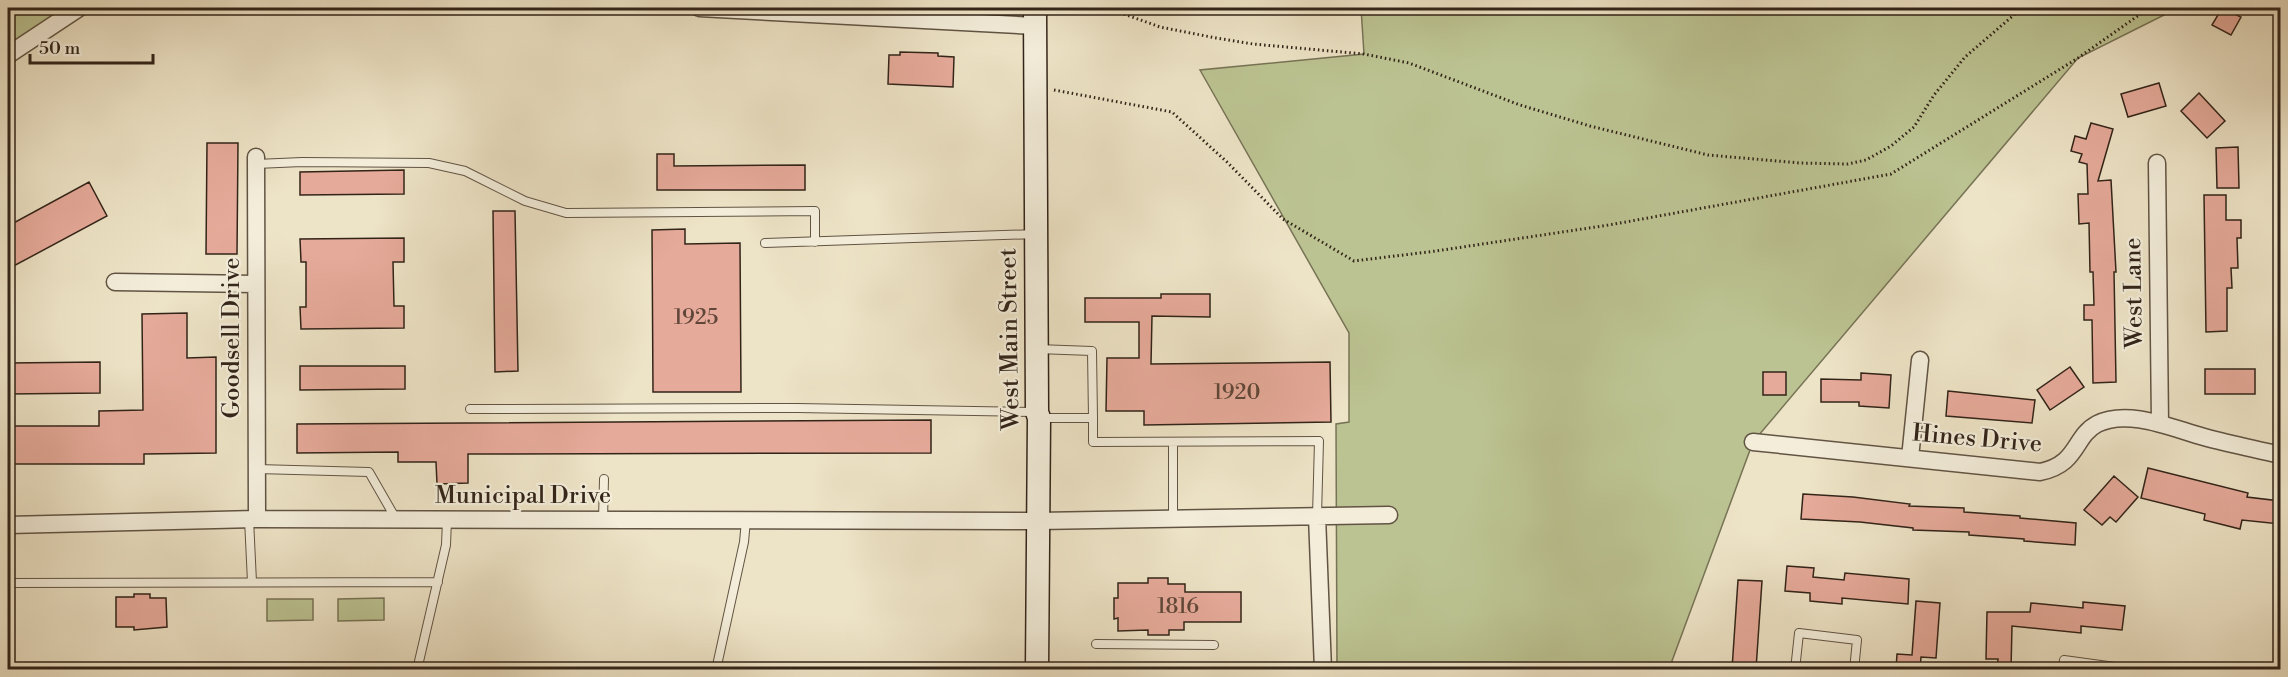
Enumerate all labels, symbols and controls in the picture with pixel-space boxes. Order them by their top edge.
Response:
scale bar [30,27,153,65]
text: 50 m [39,37,81,60]
street label: West Lane [2118,237,2150,350]
street label: West Main Street [993,247,1027,431]
street label: Goodsell Drive [217,257,247,419]
house number: 1925 [674,305,718,331]
house number: 1920 [1214,380,1260,406]
street label: Hines Drive [1911,418,2043,460]
street label: Municipal Drive [435,481,611,511]
house number: 1816 [1157,594,1199,620]

